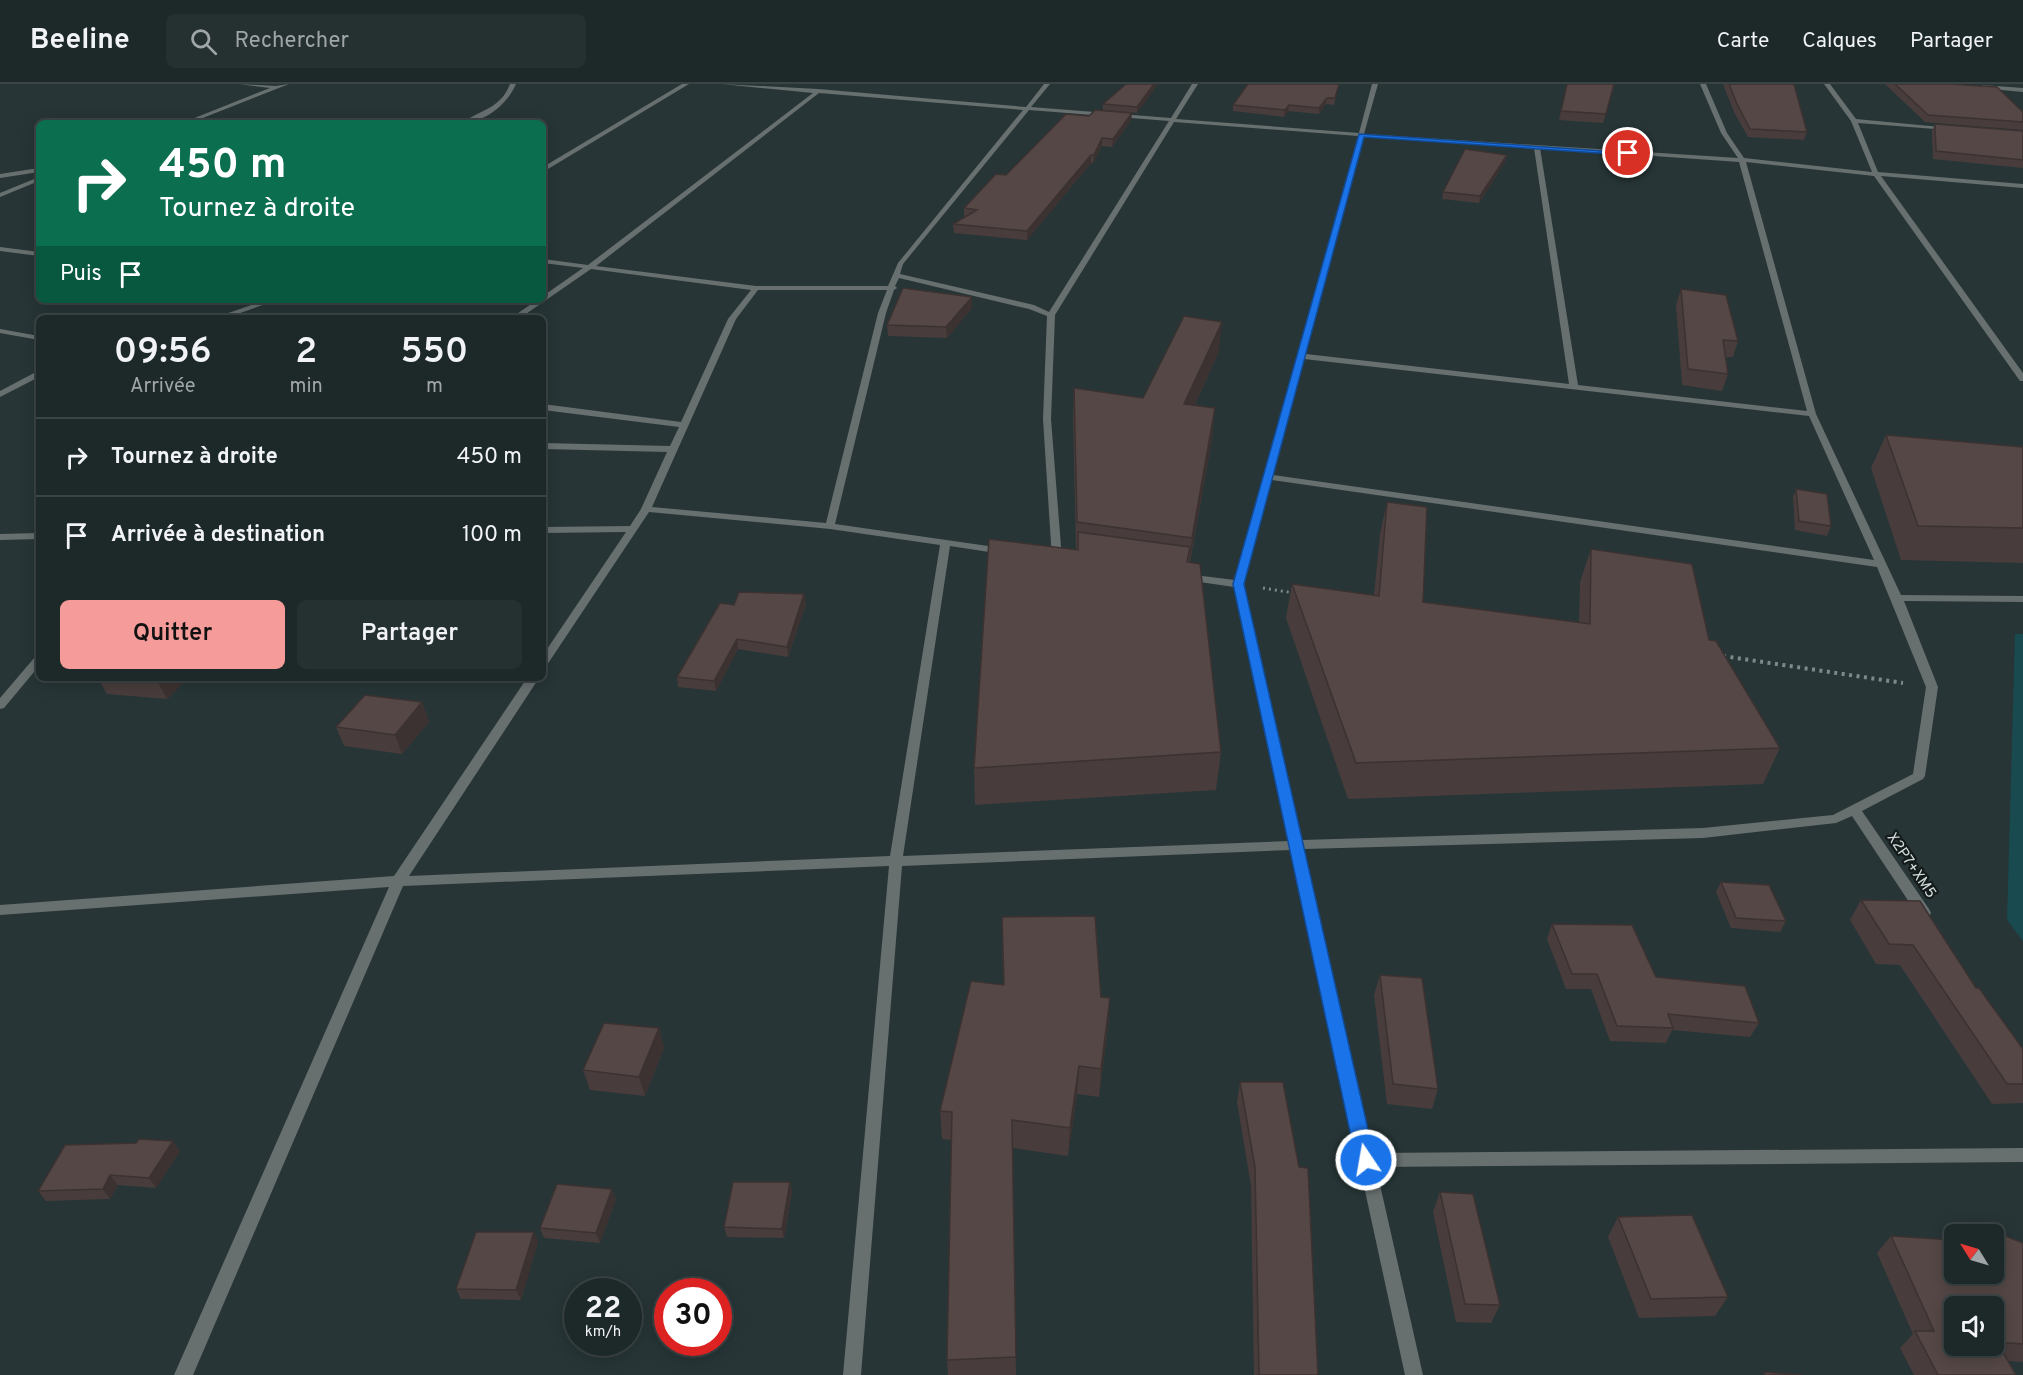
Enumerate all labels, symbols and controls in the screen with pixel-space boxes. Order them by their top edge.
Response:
search box [166,14,586,68]
text: Beeline [30,23,130,59]
icon: search [187,25,220,58]
text: Rechercher [235,28,349,55]
text: Carte [1717,28,1769,55]
text: Calques [1802,28,1877,55]
text: Partager [1910,28,1993,55]
pin [1602,127,1653,178]
icon: arrive [1611,136,1644,169]
text: 450 m [159,140,286,193]
icon: right [60,144,138,222]
text: Tournez à droite [159,192,355,226]
icon: arrive [114,258,147,291]
text: Puis [60,261,102,288]
text: 09:56 [114,330,212,376]
text: 2 [295,330,317,376]
text: 550 [401,330,468,376]
text: Arrivée [130,374,196,400]
text: min [290,374,323,400]
text: m [426,374,443,400]
icon: right [60,441,93,474]
text: Tournez à droite [111,444,278,471]
text: 450 m [457,444,522,471]
icon: arrive [60,519,93,552]
text: Arrivée à destination [111,522,325,549]
text: 100 m [462,522,522,549]
button: Quitter [60,600,285,669]
button: Partager [297,600,522,669]
street label: X2P7+XM5 [1882,829,1940,902]
position arrow [1334,1128,1398,1192]
north arrow [1944,1224,2004,1284]
map controls [1944,1224,2004,1356]
speed limit sign: 30 [654,1278,732,1356]
text: 22 [585,1291,621,1328]
button: sound [1944,1296,2004,1356]
text: km/h [585,1323,621,1342]

